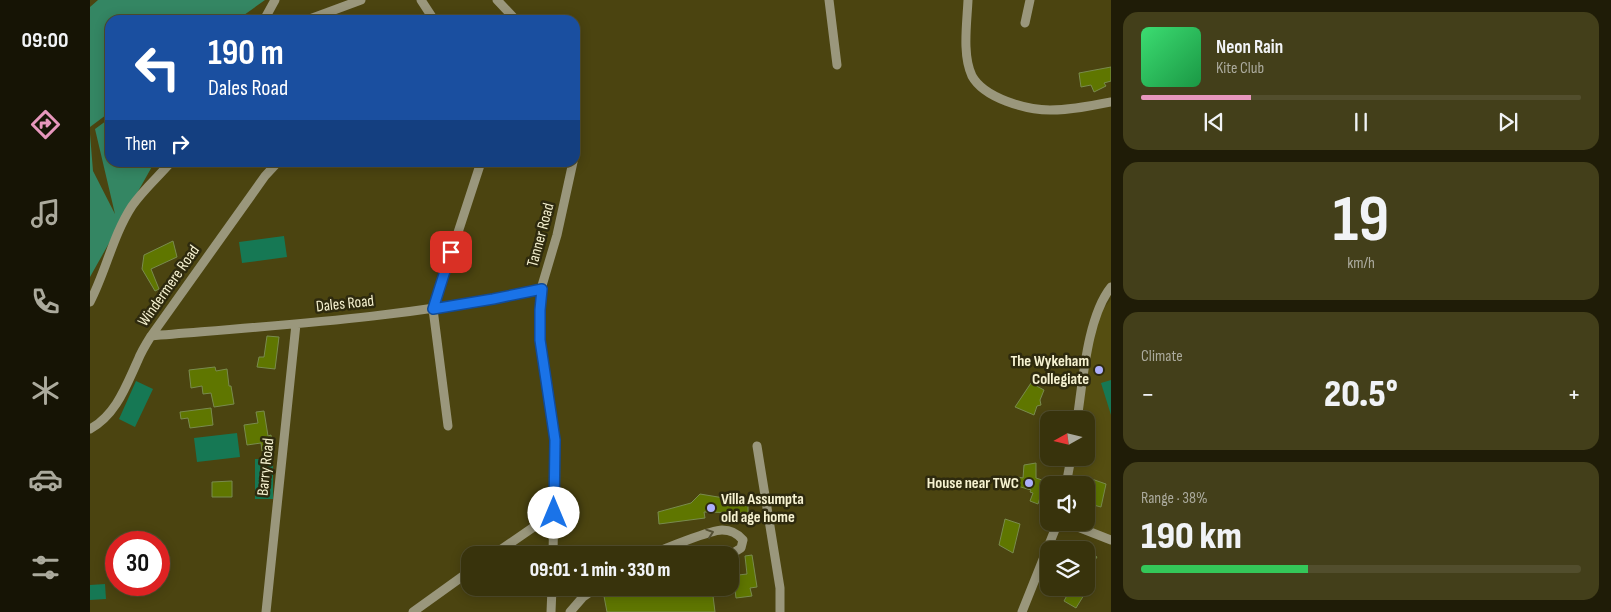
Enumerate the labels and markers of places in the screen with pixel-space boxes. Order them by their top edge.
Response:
pin [430,231,472,273]
place label: The Wykeham Collegiate [1010,352,1089,389]
marker: The Wykeham Collegiate [1093,364,1105,376]
place label: House near TWC [927,474,1019,493]
marker: House near TWC [1023,477,1035,489]
place label: Villa Assumpta old age home [721,490,804,527]
marker: Villa Assumpta old age home [705,502,717,514]

